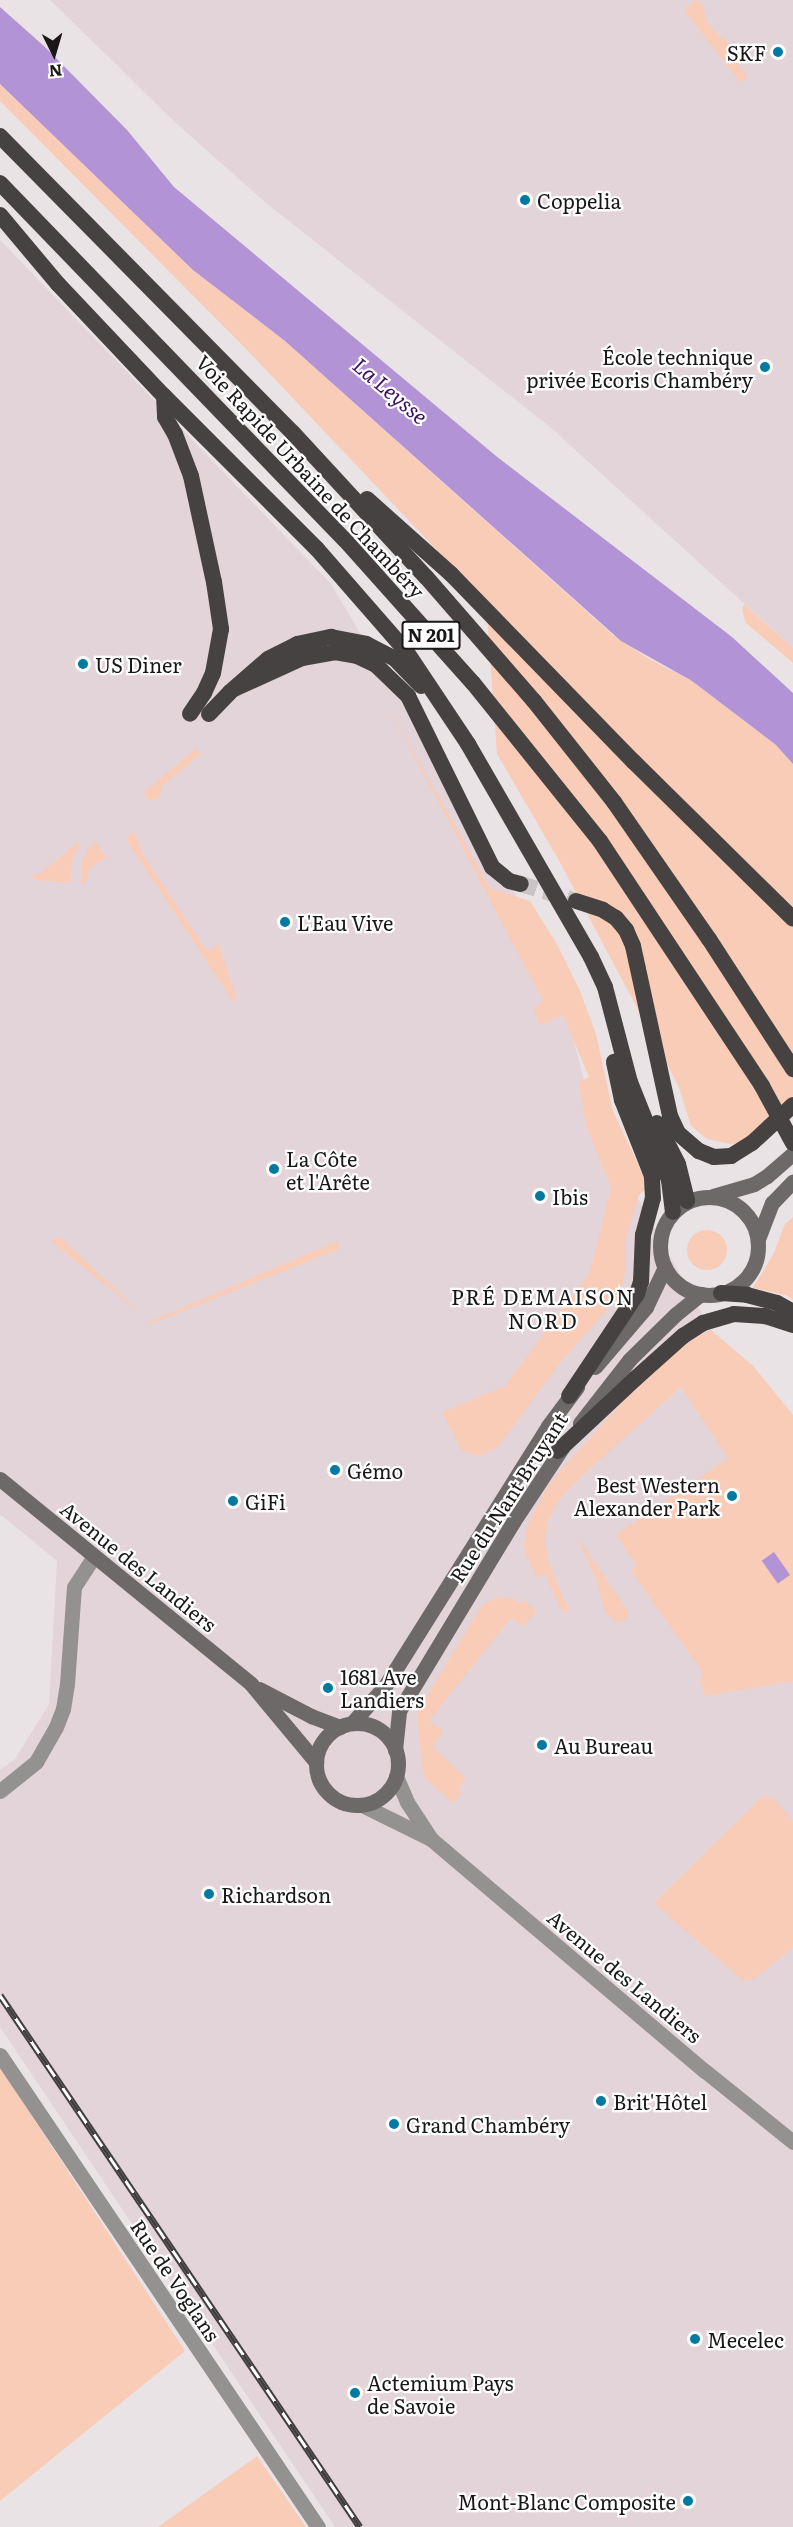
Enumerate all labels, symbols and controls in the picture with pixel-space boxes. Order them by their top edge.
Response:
north arrow [24,24,84,84]
place label: SKF [727,40,766,64]
marker: SKF [771,45,785,59]
text: N [48,59,63,84]
place label: Coppelia [537,188,621,212]
marker: Coppelia [518,193,532,207]
place label: École technique privée Ecoris Chambéry [526,344,753,391]
street label: Voie Rapide Urbaine de Chambéry [192,349,430,603]
water label: La Leysse [349,352,433,428]
marker: École technique privée Ecoris Chambéry [758,360,772,374]
road number: N 201 [401,620,461,650]
place label: US Diner [95,652,182,676]
marker: US Diner [76,657,90,671]
place label: L'Eau Vive [297,910,393,934]
marker: L'Eau Vive [278,915,292,929]
place label: La Côte et l'Arête [286,1146,370,1193]
marker: La Côte et l'Arête [267,1162,281,1176]
place label: Ibis [552,1184,588,1208]
marker: Ibis [533,1189,547,1203]
district label: PRÉ DEMAISON NORD [451,1283,635,1333]
street label: Rue du Nant Bruyant [444,1408,572,1586]
place label: Gémo [347,1458,403,1482]
marker: Gémo [328,1463,342,1477]
place label: Best Western Alexander Park [574,1472,720,1519]
place label: GiFi [245,1489,286,1513]
marker: Best Western Alexander Park [725,1489,739,1503]
marker: GiFi [226,1494,240,1508]
street label: Avenue des Landiers [56,1496,222,1636]
place label: 1681 Ave Landiers [340,1664,424,1711]
marker: 1681 Ave Landiers [321,1681,335,1695]
place label: Au Bureau [554,1733,653,1757]
marker: Au Bureau [535,1738,549,1752]
place label: Richardson [221,1882,331,1906]
marker: Richardson [202,1887,216,1901]
street label: Avenue des Landiers [543,1905,707,2047]
place label: Brit'Hôtel [613,2089,707,2113]
marker: Brit'Hôtel [594,2094,608,2108]
place label: Grand Chambéry [406,2112,570,2136]
marker: Grand Chambéry [387,2117,401,2131]
street label: Rue de Voglans [126,2214,226,2346]
place label: Mecelec [707,2327,784,2351]
marker: Mecelec [688,2332,702,2346]
place label: Actemium Pays de Savoie [367,2370,514,2417]
marker: Actemium Pays de Savoie [348,2386,362,2400]
place label: Mont-Blanc Composite [458,2489,676,2513]
marker: Mont-Blanc Composite [681,2494,695,2508]

